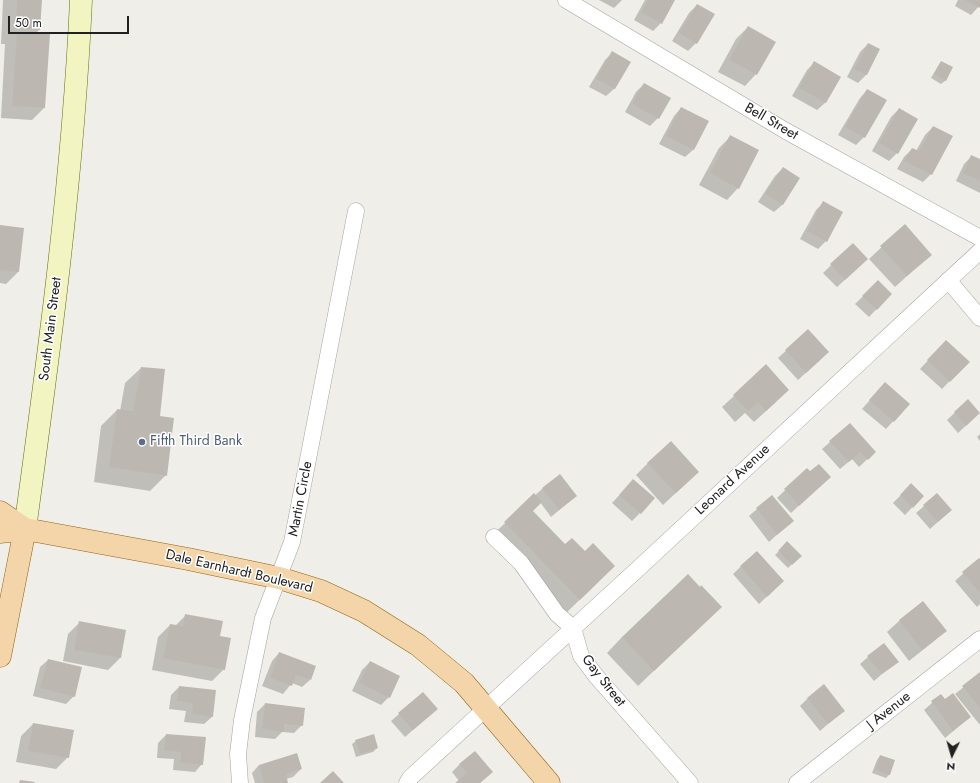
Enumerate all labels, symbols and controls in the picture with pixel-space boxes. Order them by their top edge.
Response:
scale bar [10,8,131,34]
text: 50 m [15,14,42,32]
street label: Bell Street [741,100,801,144]
street label: South Main Street [36,276,66,382]
place label: Fifth Third Bank [150,434,242,450]
marker: Fifth Third Bank [137,437,147,447]
street label: Leonard Avenue [692,441,774,519]
street label: Martin Circle [285,460,317,538]
street label: Dale Earnhardt Boulevard [164,547,314,597]
street label: Gay Street [578,652,628,710]
street label: J Avenue [864,689,914,733]
north arrow [932,735,972,775]
text: N [946,759,956,775]

